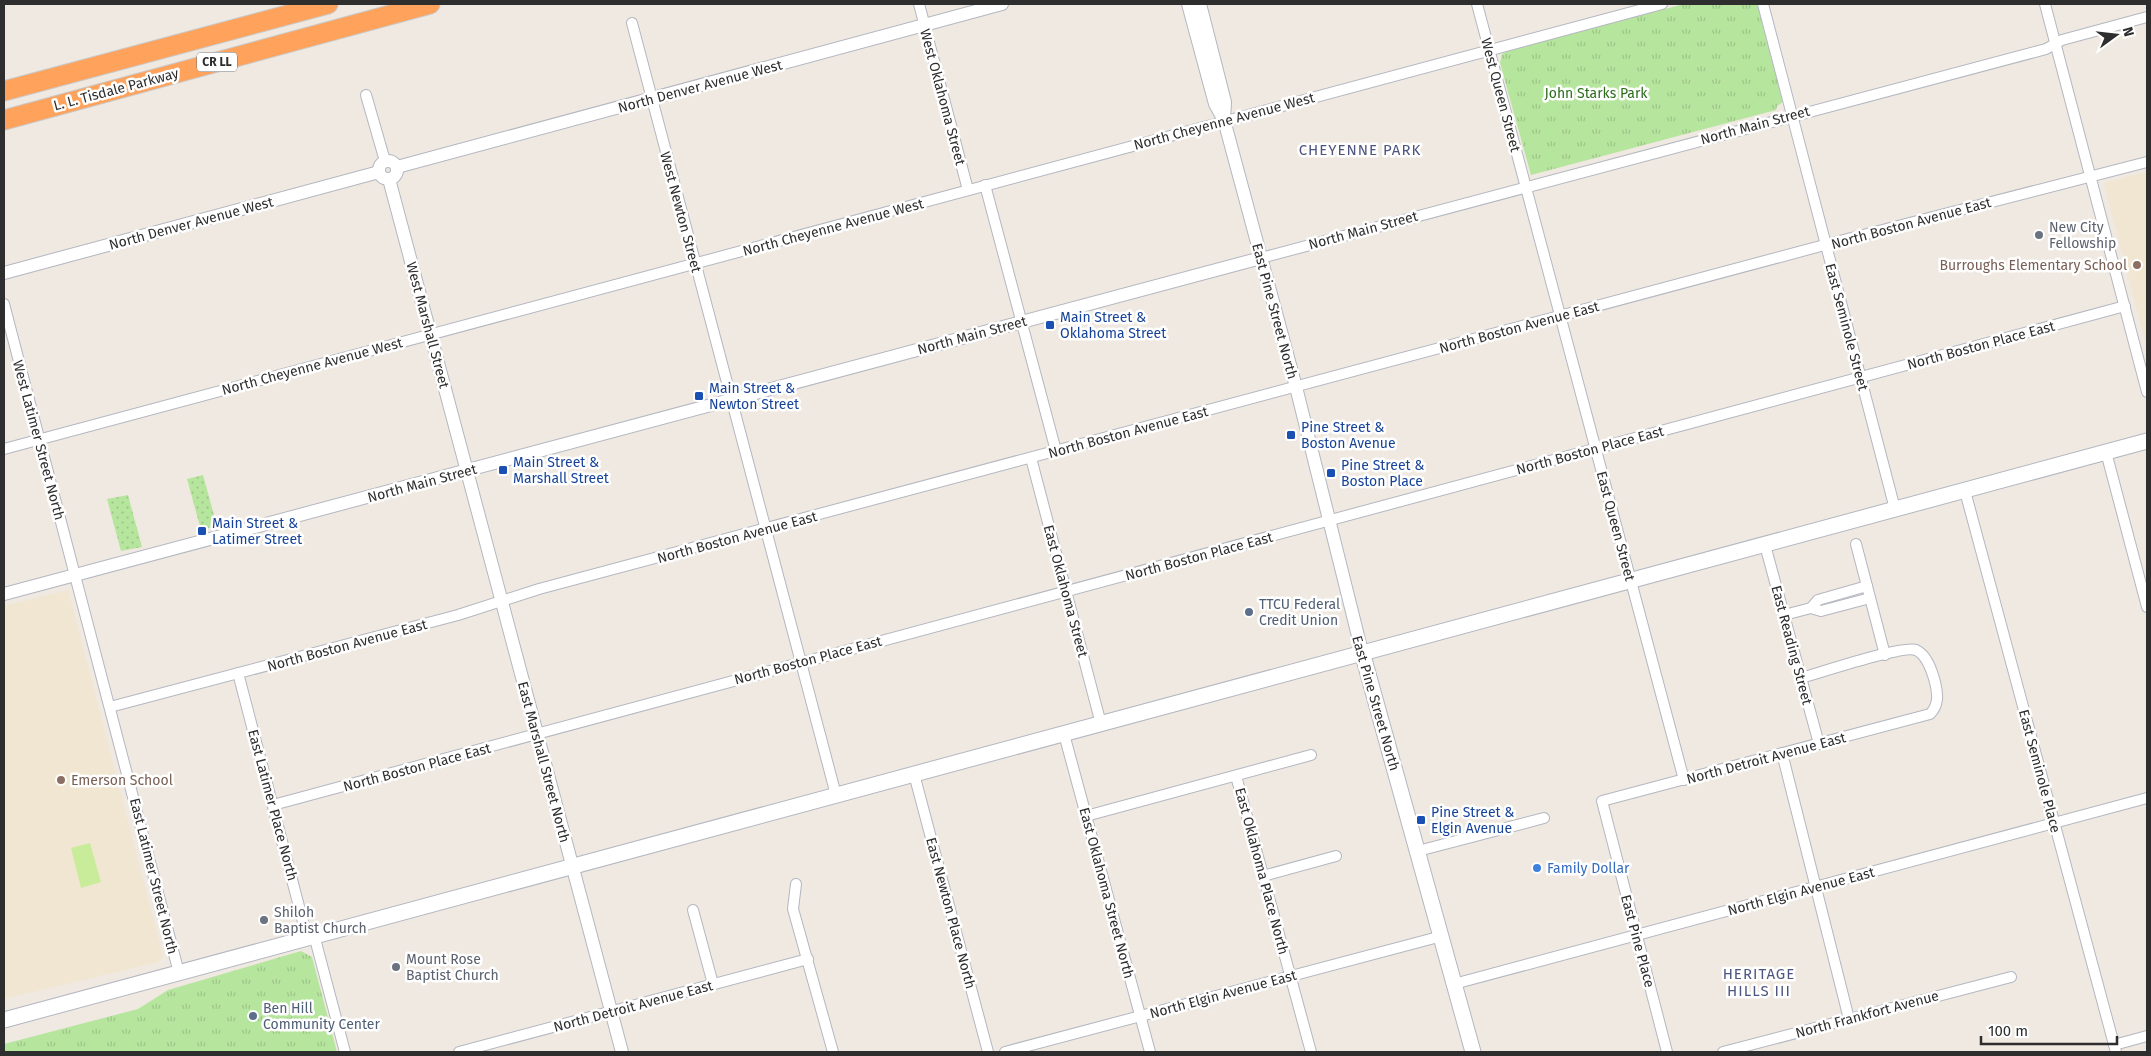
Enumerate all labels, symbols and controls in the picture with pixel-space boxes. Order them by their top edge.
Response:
north arrow [2091,10,2141,60]
text: N [2119,25,2137,38]
street label: West Oklahoma Street [916,27,969,168]
street label: West Queen Street [1477,36,1524,155]
road number: CR LL [197,52,237,72]
street label: North Denver Avenue West [616,56,785,117]
street label: L. L. Tisdale Parkway [52,65,181,114]
park label: John Starks Park [1544,85,1648,102]
street label: North Cheyenne Avenue West [1132,89,1317,154]
street label: North Main Street [1699,102,1813,148]
district label: CHEYENNE PARK [1299,141,1421,159]
street label: West Newton Street [656,150,705,275]
street label: North Denver Avenue West [107,193,276,254]
street label: North Boston Avenue East [1829,194,1994,253]
street label: North Cheyenne Avenue West [741,195,926,260]
street label: North Main Street [1307,207,1421,253]
place label: New City Fellowship [2049,219,2116,252]
marker: New City Fellowship [2033,229,2045,241]
street label: East Pine Street North [1248,241,1301,381]
place label: Burroughs Elementary School [1939,257,2127,274]
marker: Burroughs Elementary School [2131,259,2143,271]
street label: West Marshall Street [402,260,453,391]
street label: East Seminole Street [1821,262,1872,394]
street label: North Boston Avenue East [1437,298,1602,357]
place label: Main Street & Oklahoma Street [1060,309,1167,342]
street label: North Main Street [916,312,1030,358]
street label: North Boston Place East [1905,317,2058,373]
marker: Main Street & Oklahoma Street [1044,319,1056,331]
street label: North Cheyenne Avenue West [220,334,405,399]
street label: West Latimer Street North [9,358,68,522]
place label: Main Street & Newton Street [709,380,800,413]
marker: Main Street & Newton Street [693,390,705,402]
street label: North Boston Avenue East [1046,403,1211,462]
place label: Pine Street & Boston Avenue [1301,419,1396,452]
street label: North Boston Place East [1514,422,1667,478]
marker: Pine Street & Boston Avenue [1285,429,1297,441]
place label: Main Street & Marshall Street [513,454,610,487]
place label: Pine Street & Boston Place [1341,457,1425,490]
street label: North Main Street [366,460,480,506]
marker: Main Street & Marshall Street [497,464,509,476]
marker: Pine Street & Boston Place [1325,467,1337,479]
street label: East Queen Street [1593,469,1639,584]
street label: North Boston Avenue East [655,508,820,567]
place label: Main Street & Latimer Street [212,515,303,548]
street label: East Oklahoma Street [1040,523,1092,660]
marker: Main Street & Latimer Street [196,525,208,537]
street label: North Boston Place East [1123,528,1276,584]
street label: East Reading Street [1767,584,1816,708]
place label: TTCU Federal Credit Union [1259,596,1340,629]
marker: TTCU Federal Credit Union [1243,606,1255,618]
street label: North Boston Avenue East [265,616,430,675]
street label: North Boston Place East [732,632,885,688]
street label: East Pine Street North [1348,634,1403,773]
street label: East Marshall Street North [514,680,573,845]
street label: East Seminole Place [2015,708,2064,835]
street label: East Latimer Place North [244,728,301,883]
street label: North Detroit Avenue East [1685,729,1849,788]
street label: North Boston Place East [341,739,494,795]
place label: Emerson School [71,772,173,789]
marker: Emerson School [55,774,67,786]
street label: East Oklahoma Place North [1231,786,1292,956]
street label: East Latimer Street North [126,796,181,956]
place label: Pine Street & Elgin Avenue [1431,804,1515,837]
street label: East Oklahoma Street North [1075,806,1138,981]
marker: Pine Street & Elgin Avenue [1415,814,1427,826]
street label: East Newton Place North [922,836,979,991]
place label: Family Dollar [1547,860,1630,877]
marker: Family Dollar [1531,862,1543,874]
street label: North Elgin Avenue East [1726,863,1877,919]
street label: East Pine Place [1617,893,1658,989]
place label: Shiloh Baptist Church [274,904,367,937]
marker: Shiloh Baptist Church [258,914,270,926]
place label: Mount Rose Baptist Church [406,951,499,984]
marker: Mount Rose Baptist Church [390,961,402,973]
district label: HERITAGE HILLS III [1723,965,1795,1000]
street label: North Elgin Avenue East [1148,966,1299,1022]
street label: North Detroit Avenue East [552,977,716,1036]
street label: North Frankfort Avenue [1794,987,1941,1042]
place label: Ben Hill Community Center [263,1000,380,1033]
marker: Ben Hill Community Center [247,1010,259,1022]
scale bar [1981,1014,2117,1046]
text: 100 m [1988,1022,2028,1040]

